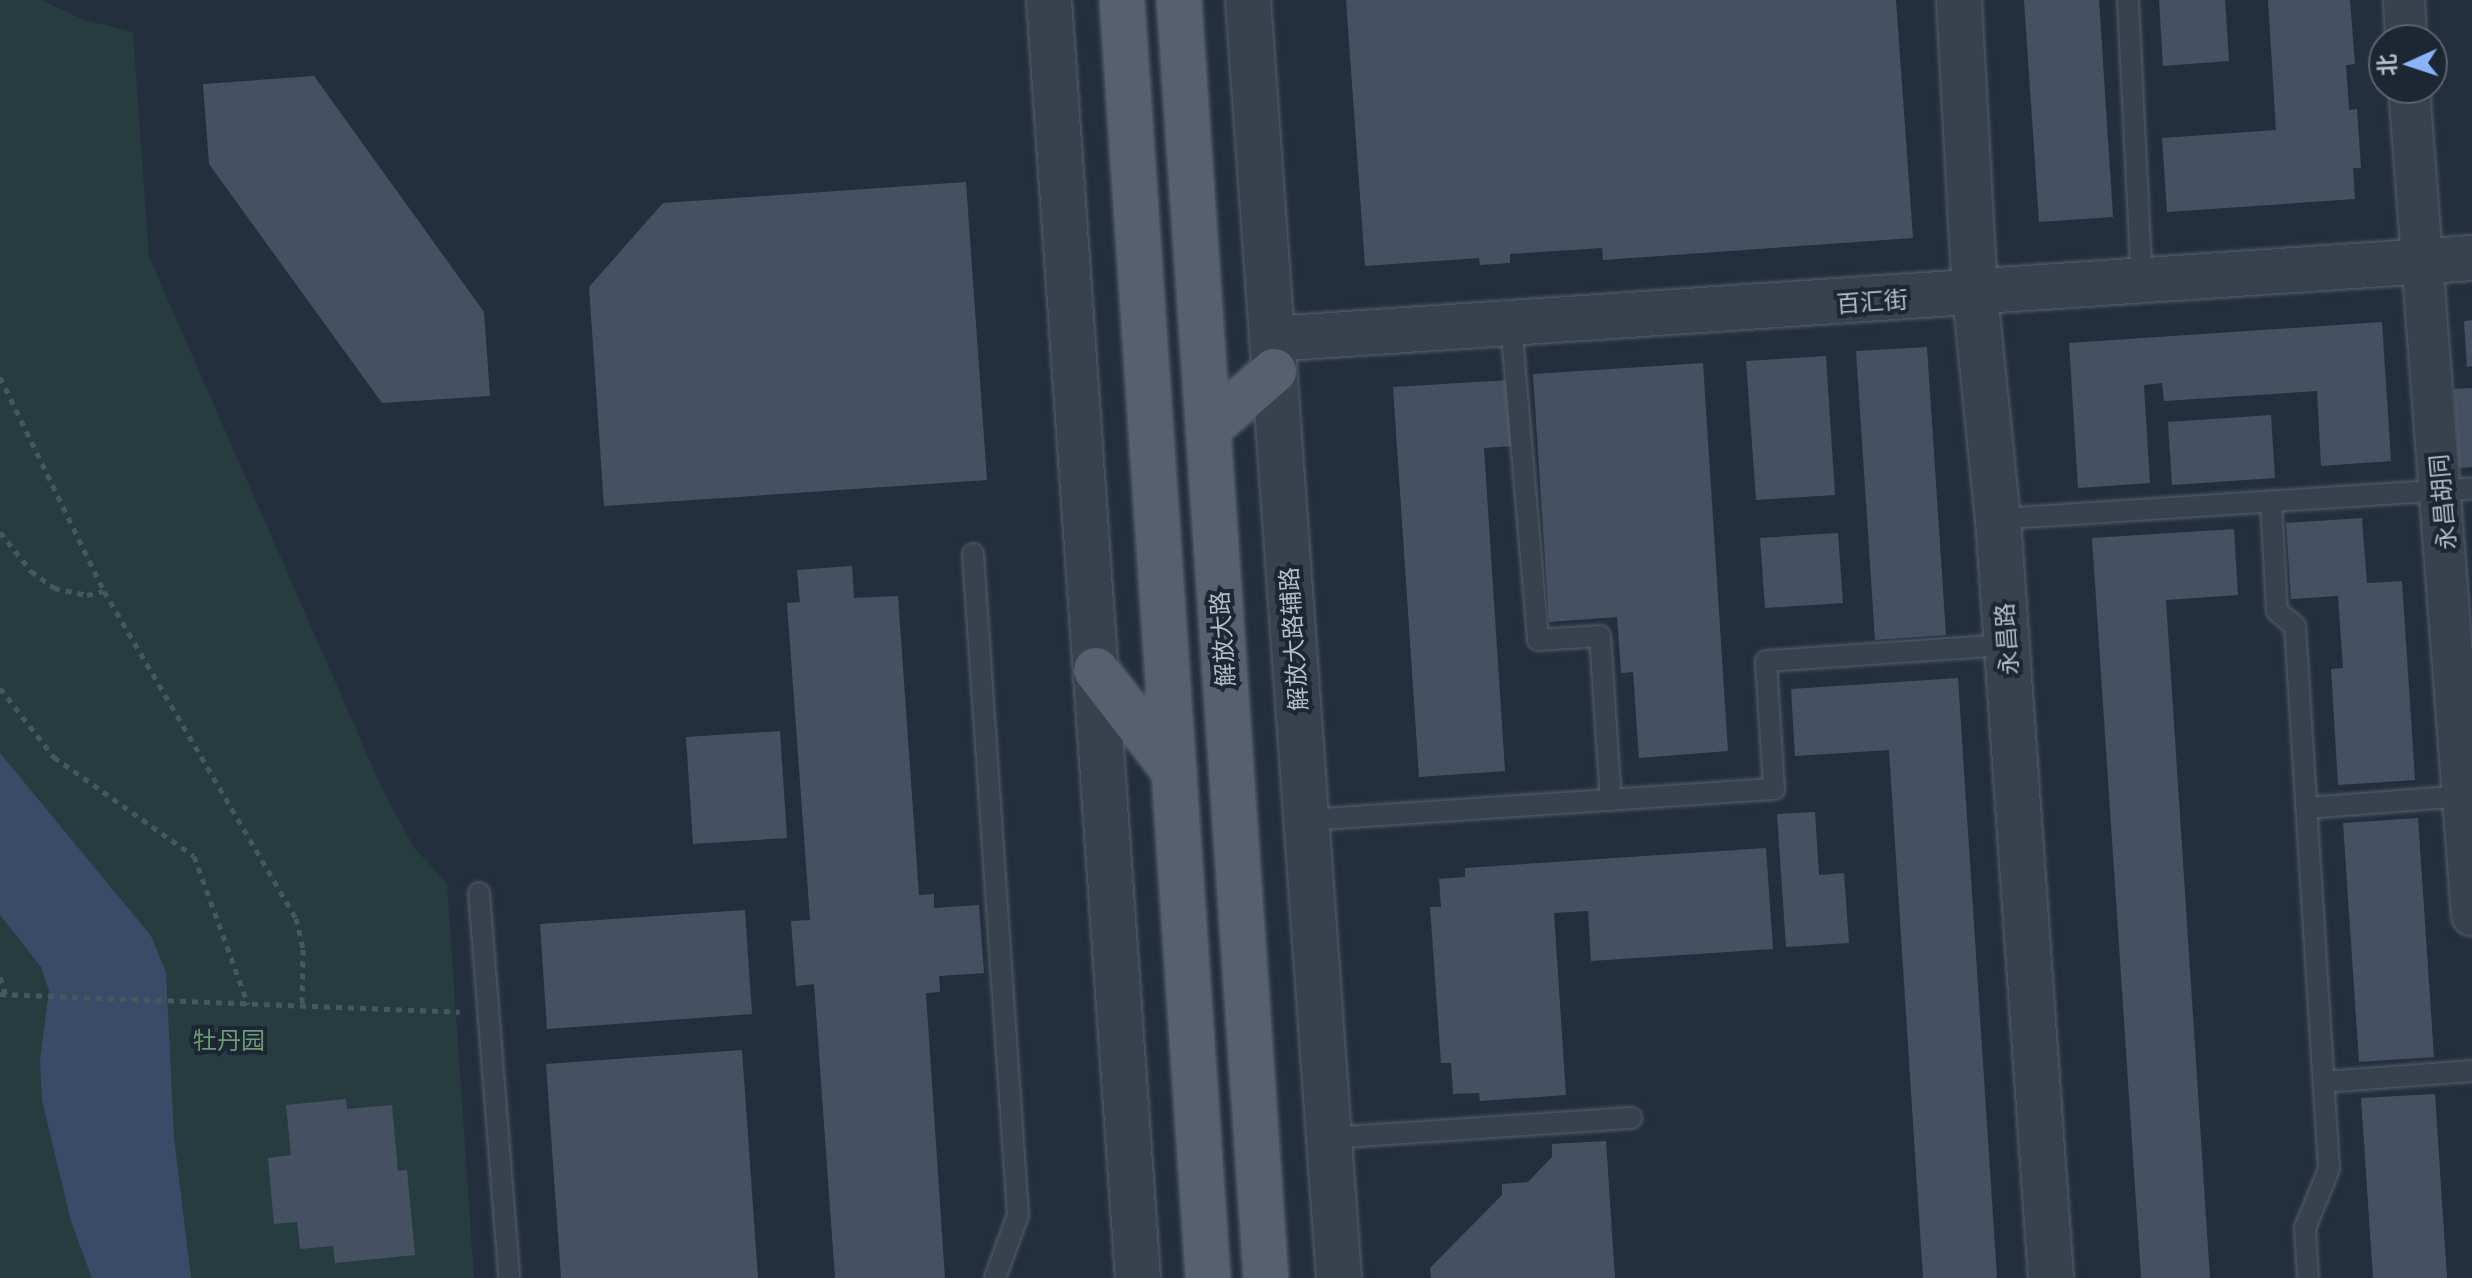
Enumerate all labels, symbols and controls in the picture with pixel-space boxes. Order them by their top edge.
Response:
north arrow [2368,24,2448,104]
text: 北 [2372,53,2400,77]
street label: 百汇街 [1835,284,1909,318]
street label: 永昌胡同 [2423,453,2461,551]
street label: 解放大路辅路 [1274,566,1312,712]
street label: 解放大路 [1204,590,1240,688]
street label: 永昌路 [1989,602,2023,676]
park label: 牡丹园 [193,1026,265,1054]

